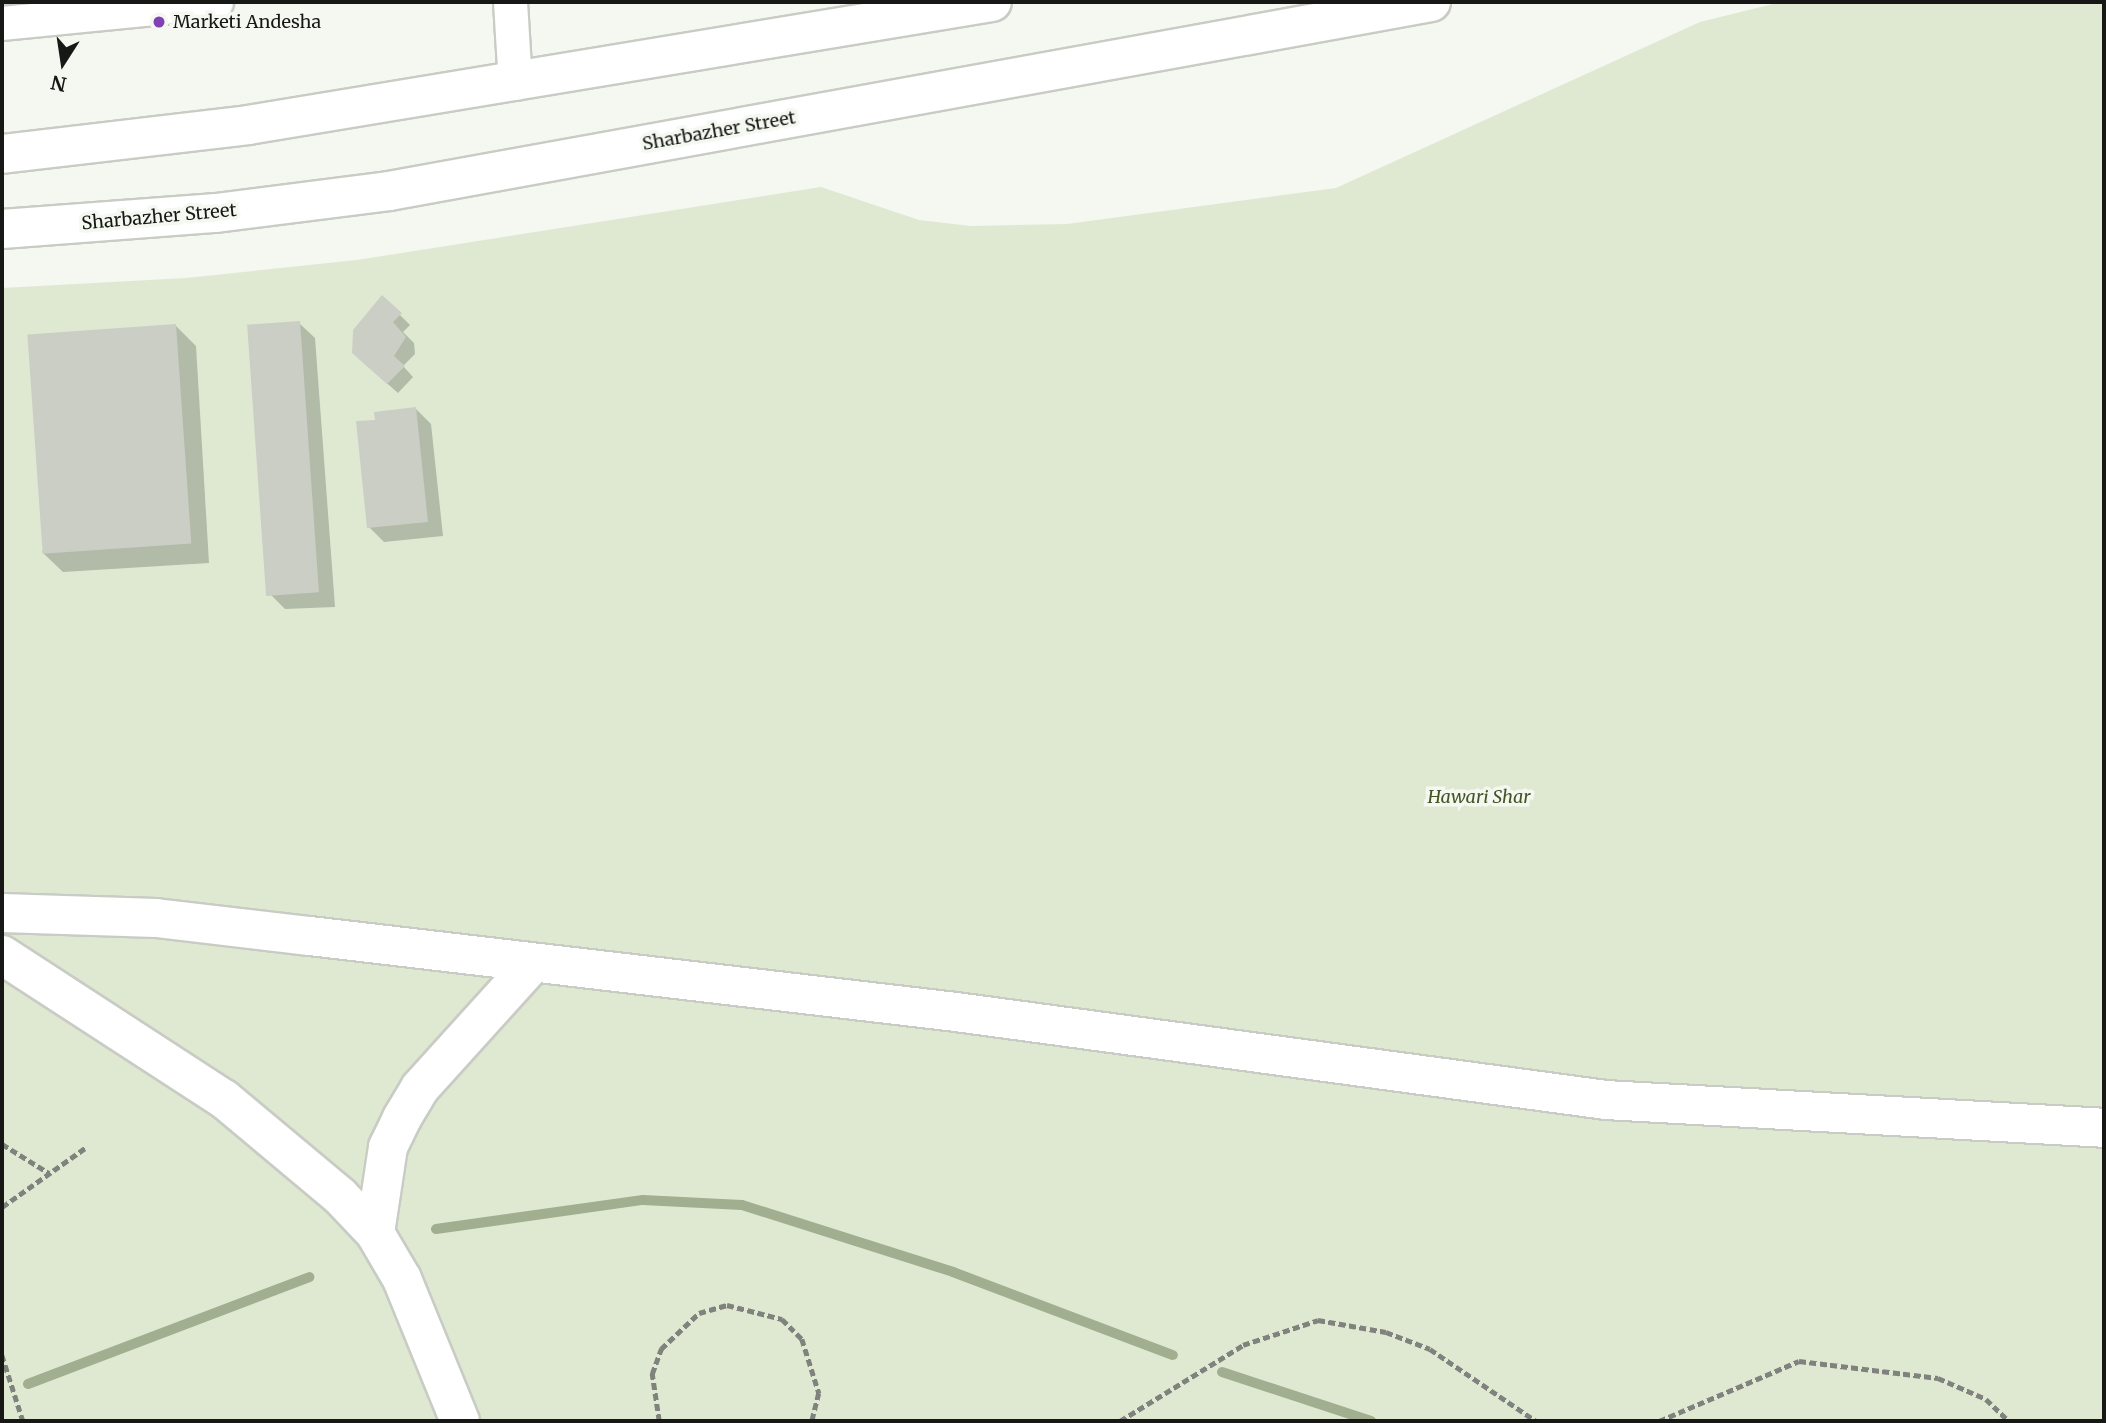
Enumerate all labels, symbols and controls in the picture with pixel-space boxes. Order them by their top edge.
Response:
place label: Marketi Andesha [173,11,321,33]
marker: Marketi Andesha [151,14,167,30]
north arrow [28,28,98,98]
text: N [49,70,68,97]
street label: Sharbazher Street [641,107,797,155]
street label: Sharbazher Street [81,199,237,235]
park label: Hawari Shar [1427,786,1531,808]

